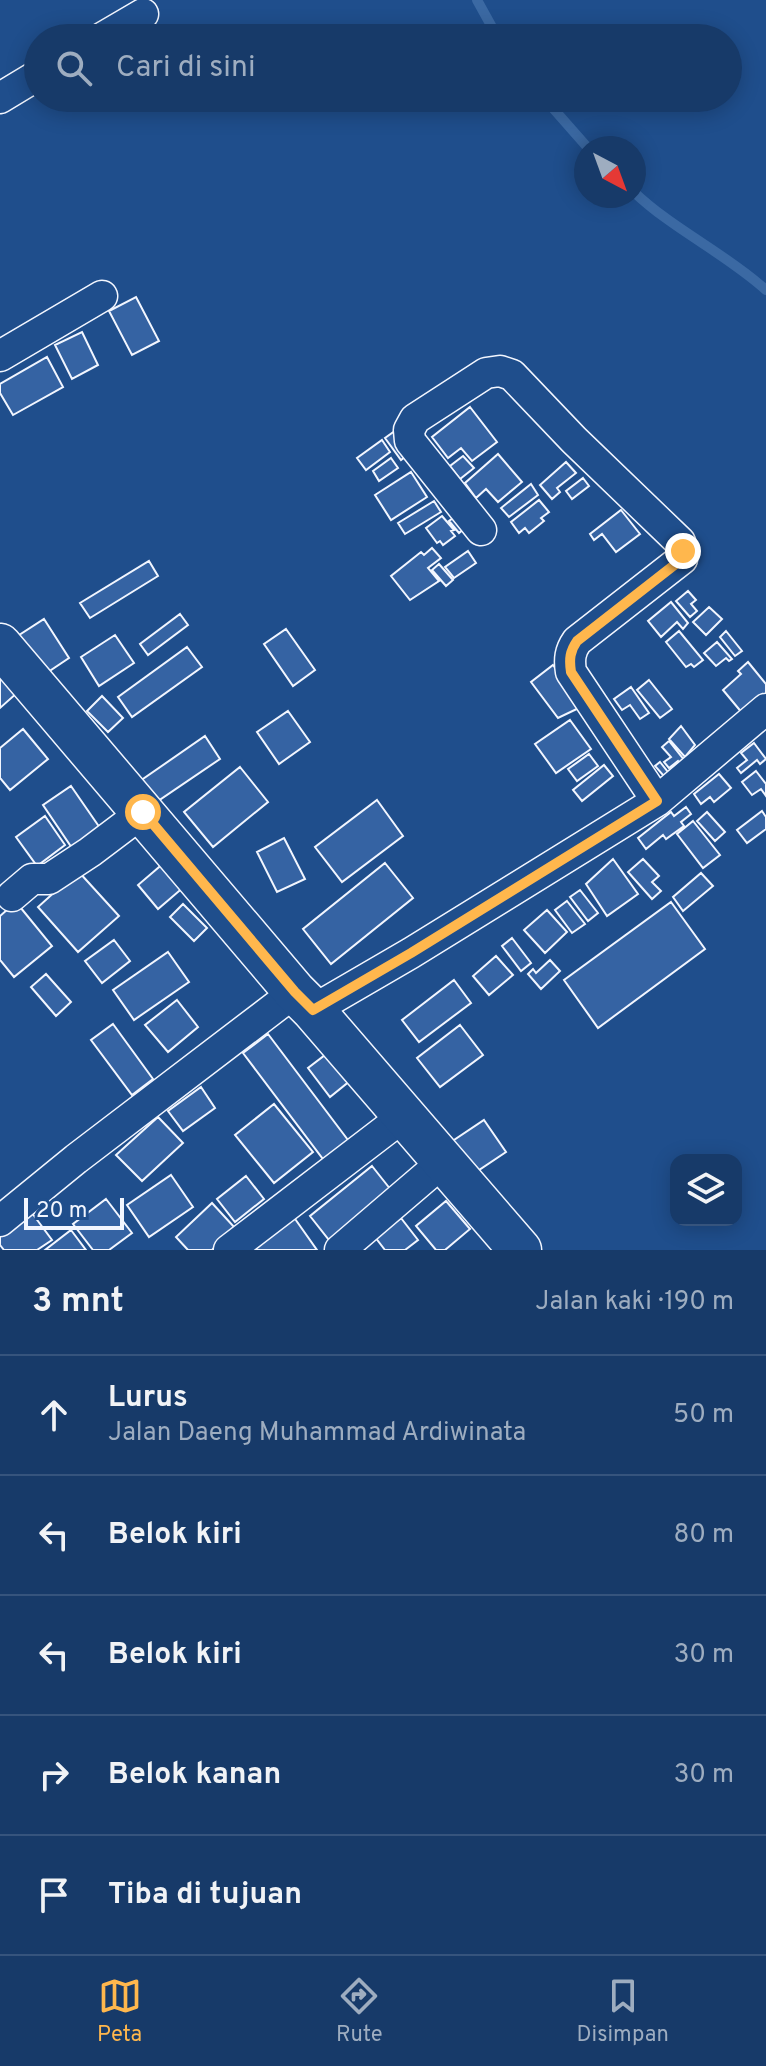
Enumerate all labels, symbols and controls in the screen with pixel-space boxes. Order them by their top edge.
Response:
search box [24,24,742,112]
icon: search [52,46,96,90]
text: Cari di sini [116,50,256,87]
north arrow [574,136,646,208]
route end [665,533,701,569]
route start [125,794,161,830]
map controls [670,1154,742,1226]
button: layers [670,1154,742,1226]
scale bar [24,1194,124,1230]
text: 20 m [36,1198,87,1225]
text: 3 mnt [32,1281,124,1324]
text: Jalan kaki · 190 m [535,1286,734,1319]
text: Lurus [108,1380,188,1417]
icon: ahead [32,1393,76,1437]
text: 50 m [673,1399,734,1432]
text: Jalan Daeng Muhammad Ardiwinata [108,1417,526,1450]
icon: left [32,1513,76,1557]
text: Belok kiri [108,1517,242,1554]
text: 80 m [674,1519,734,1552]
icon: left [32,1633,76,1677]
text: Belok kiri [108,1637,242,1674]
text: 30 m [674,1639,734,1672]
icon: right [32,1753,76,1797]
text: Belok kanan [108,1757,281,1794]
text: 30 m [674,1759,734,1792]
icon: arrive [32,1873,76,1917]
text: Tiba di tujuan [108,1877,302,1914]
tab: Peta [97,1974,142,2049]
tab: Rute [336,1974,383,2049]
tab: Disimpan [577,1974,669,2049]

